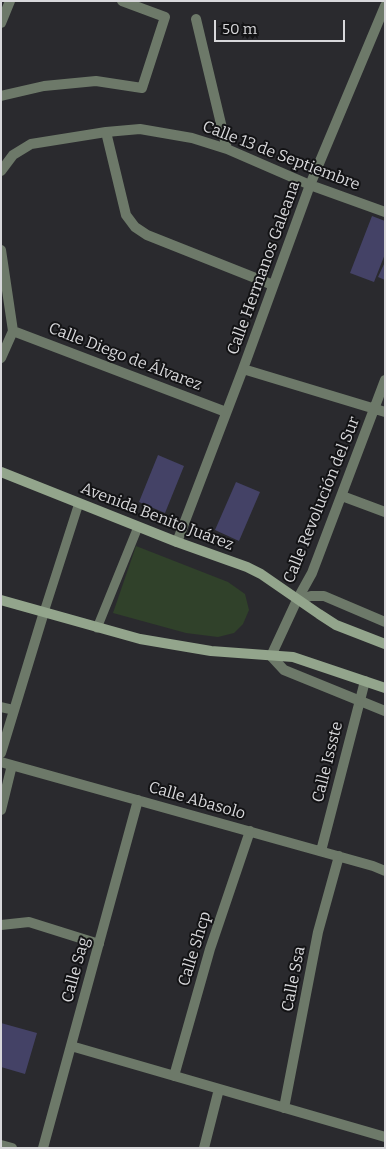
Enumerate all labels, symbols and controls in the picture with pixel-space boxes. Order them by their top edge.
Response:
scale bar [216,10,347,42]
text: 50 m [222,20,257,38]
street label: Calle 13 de Septiembre [200,117,362,195]
street label: Calle Hermanos Galeana [224,178,304,358]
street label: Calle Diego de Álvarez [46,319,204,395]
street label: Calle Revolución del Sur [280,414,364,586]
street label: Avenida Benito Juárez [78,479,236,555]
street label: Calle Issste [309,720,347,804]
street label: Calle Abasolo [146,778,248,824]
street label: Calle Shcp [175,909,215,989]
street label: Calle Sag [58,935,94,1005]
street label: Calle Ssa [278,945,310,1013]

